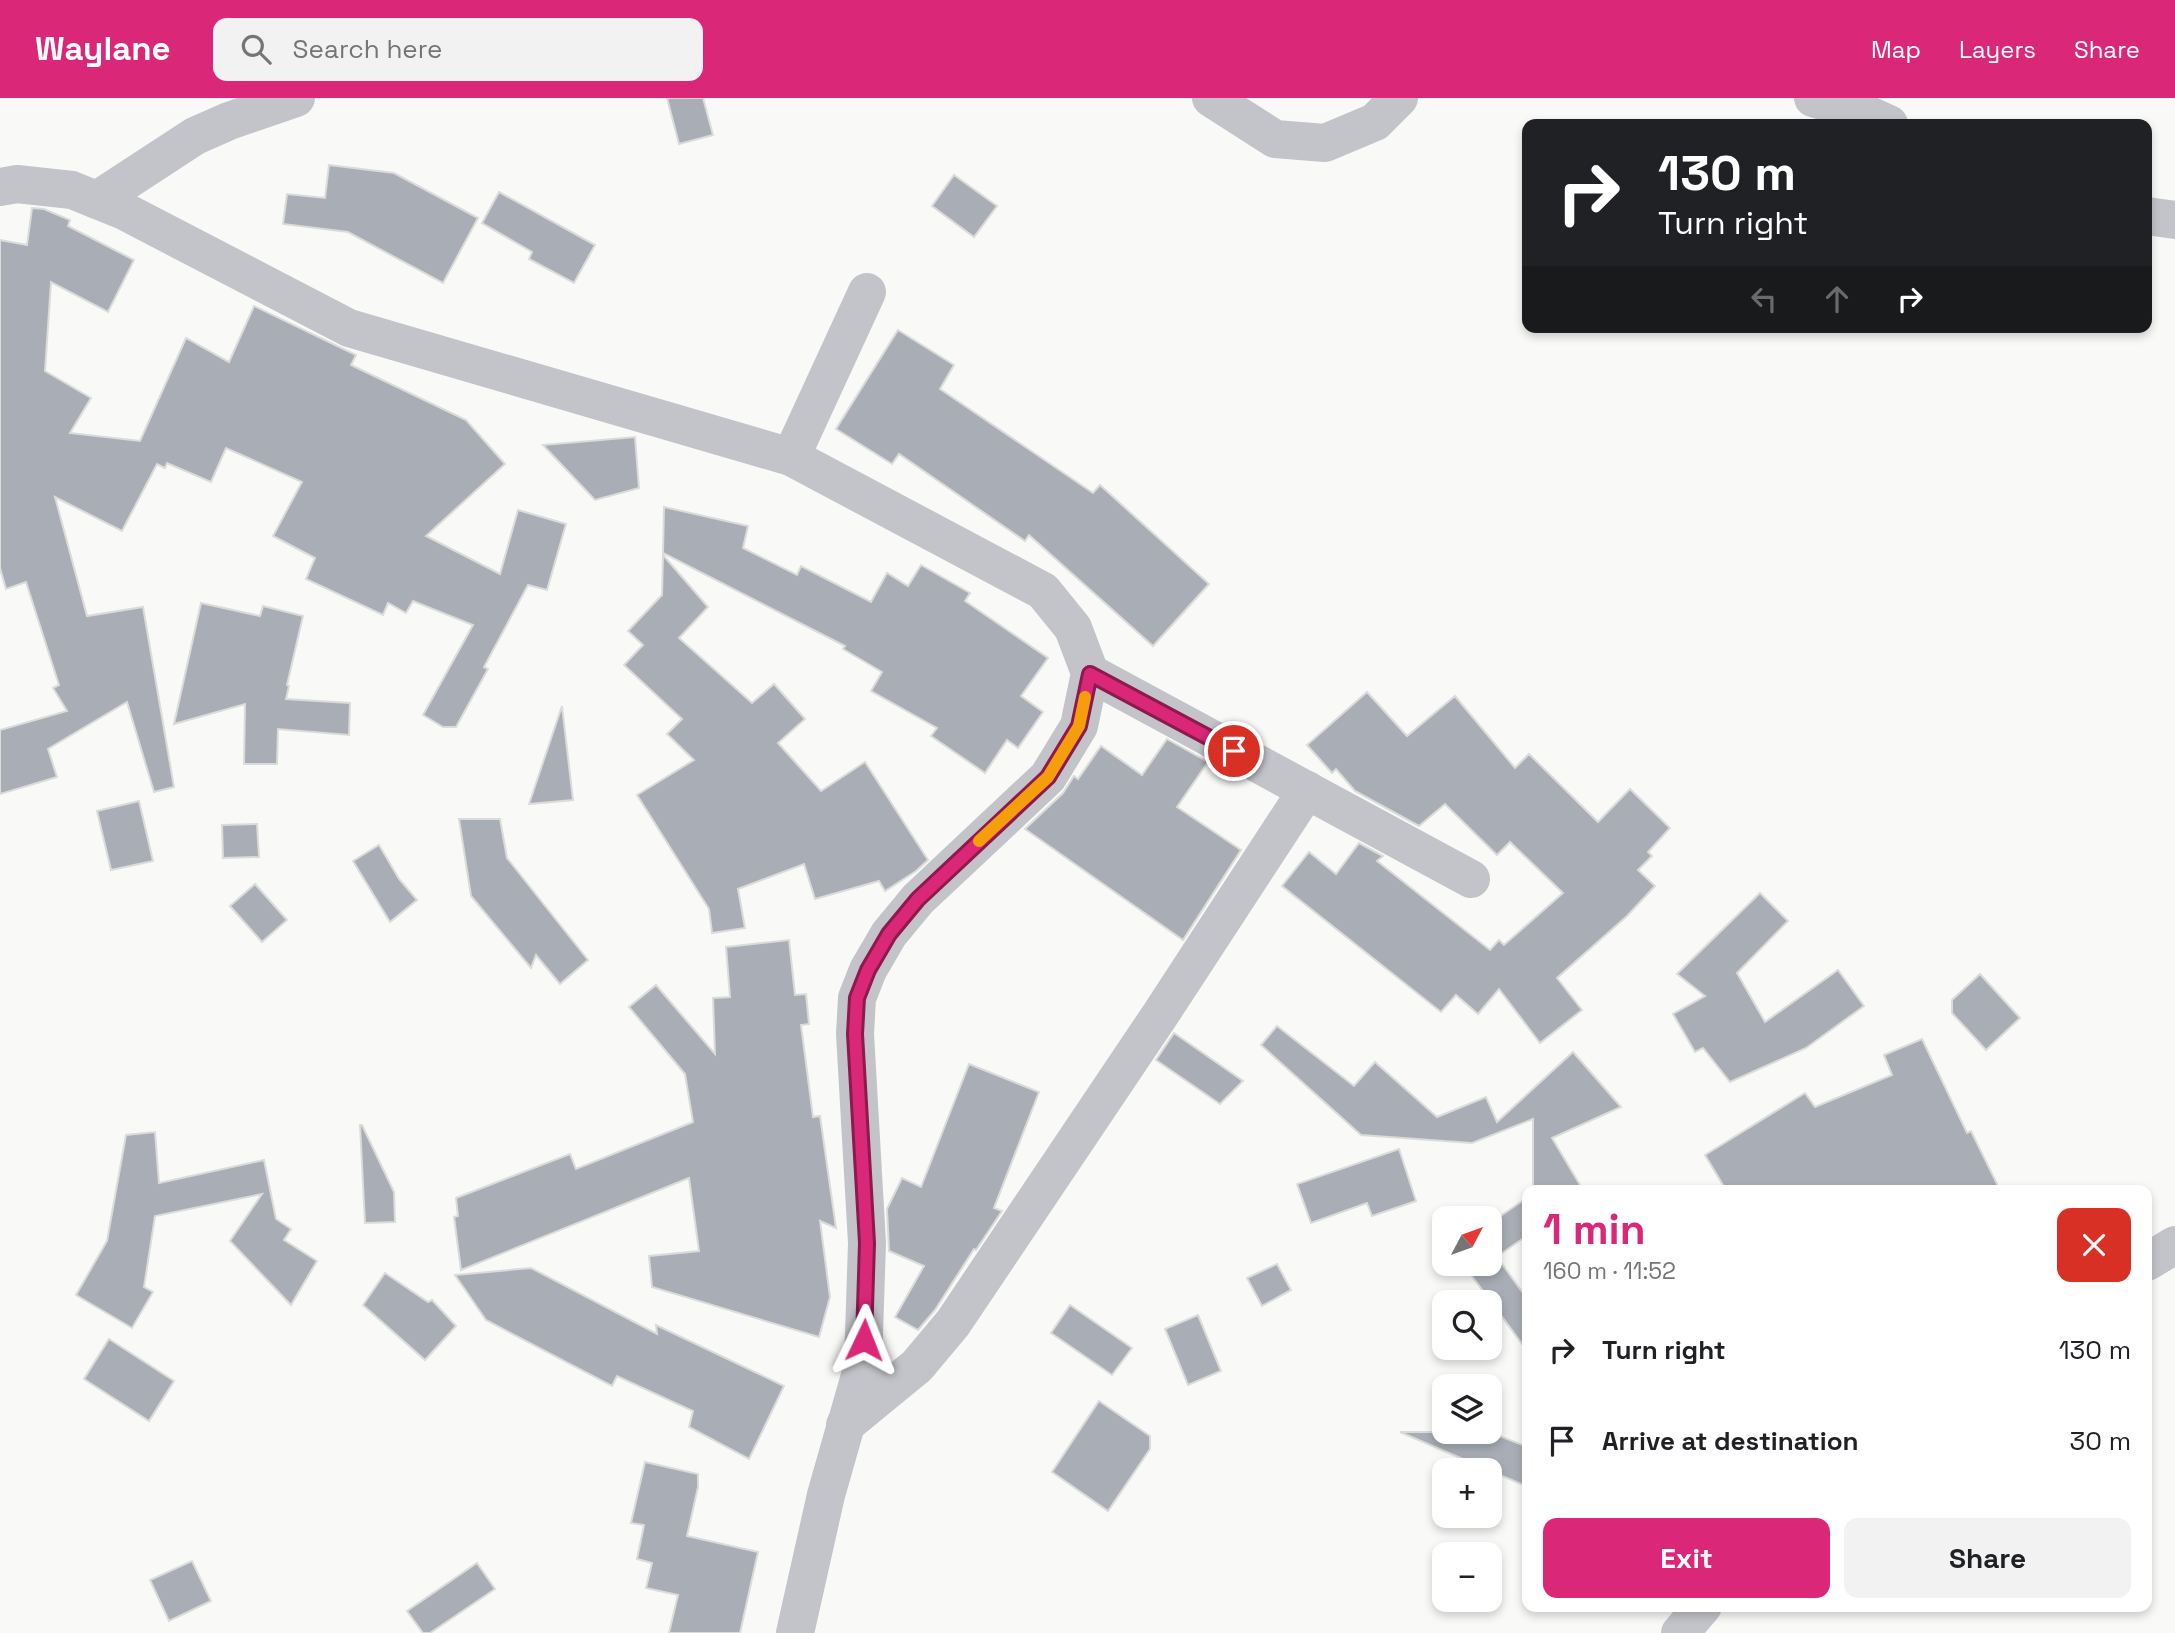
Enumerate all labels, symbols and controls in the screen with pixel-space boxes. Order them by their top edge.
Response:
search box [213,18,703,81]
text: Waylane [35,28,171,70]
icon: search [237,30,275,68]
text: Search here [293,32,442,66]
text: Map [1871,34,1921,65]
text: Layers [1959,34,2036,65]
text: Share [2074,34,2140,65]
text: 130 m [1658,142,1796,204]
icon: right [1543,147,1634,238]
text: Turn right [1658,203,1808,243]
icon: left [1745,280,1783,318]
icon: ahead [1818,280,1856,318]
icon: right [1891,280,1929,318]
pin [1204,721,1264,781]
icon: arrive [1215,732,1253,770]
text: 1 min [1543,1203,1646,1256]
north arrow [1432,1206,1502,1276]
map controls [1432,1206,1502,1612]
button: close [2057,1208,2131,1282]
text: 160 m · 11:52 [1543,1256,1676,1286]
button: search [1432,1290,1502,1360]
position arrow [827,1303,901,1377]
icon: right [1543,1331,1581,1369]
text: Turn right [1602,1333,1726,1367]
text: 130 m [2059,1333,2131,1367]
button: layers [1432,1374,1502,1444]
icon: arrive [1543,1422,1581,1460]
text: Arrive at destination [1602,1424,1859,1458]
text: 30 m [2070,1424,2131,1458]
button: + [1432,1458,1502,1528]
button: Exit [1543,1518,1830,1598]
button: Share [1844,1518,2131,1598]
button: − [1432,1542,1502,1612]

